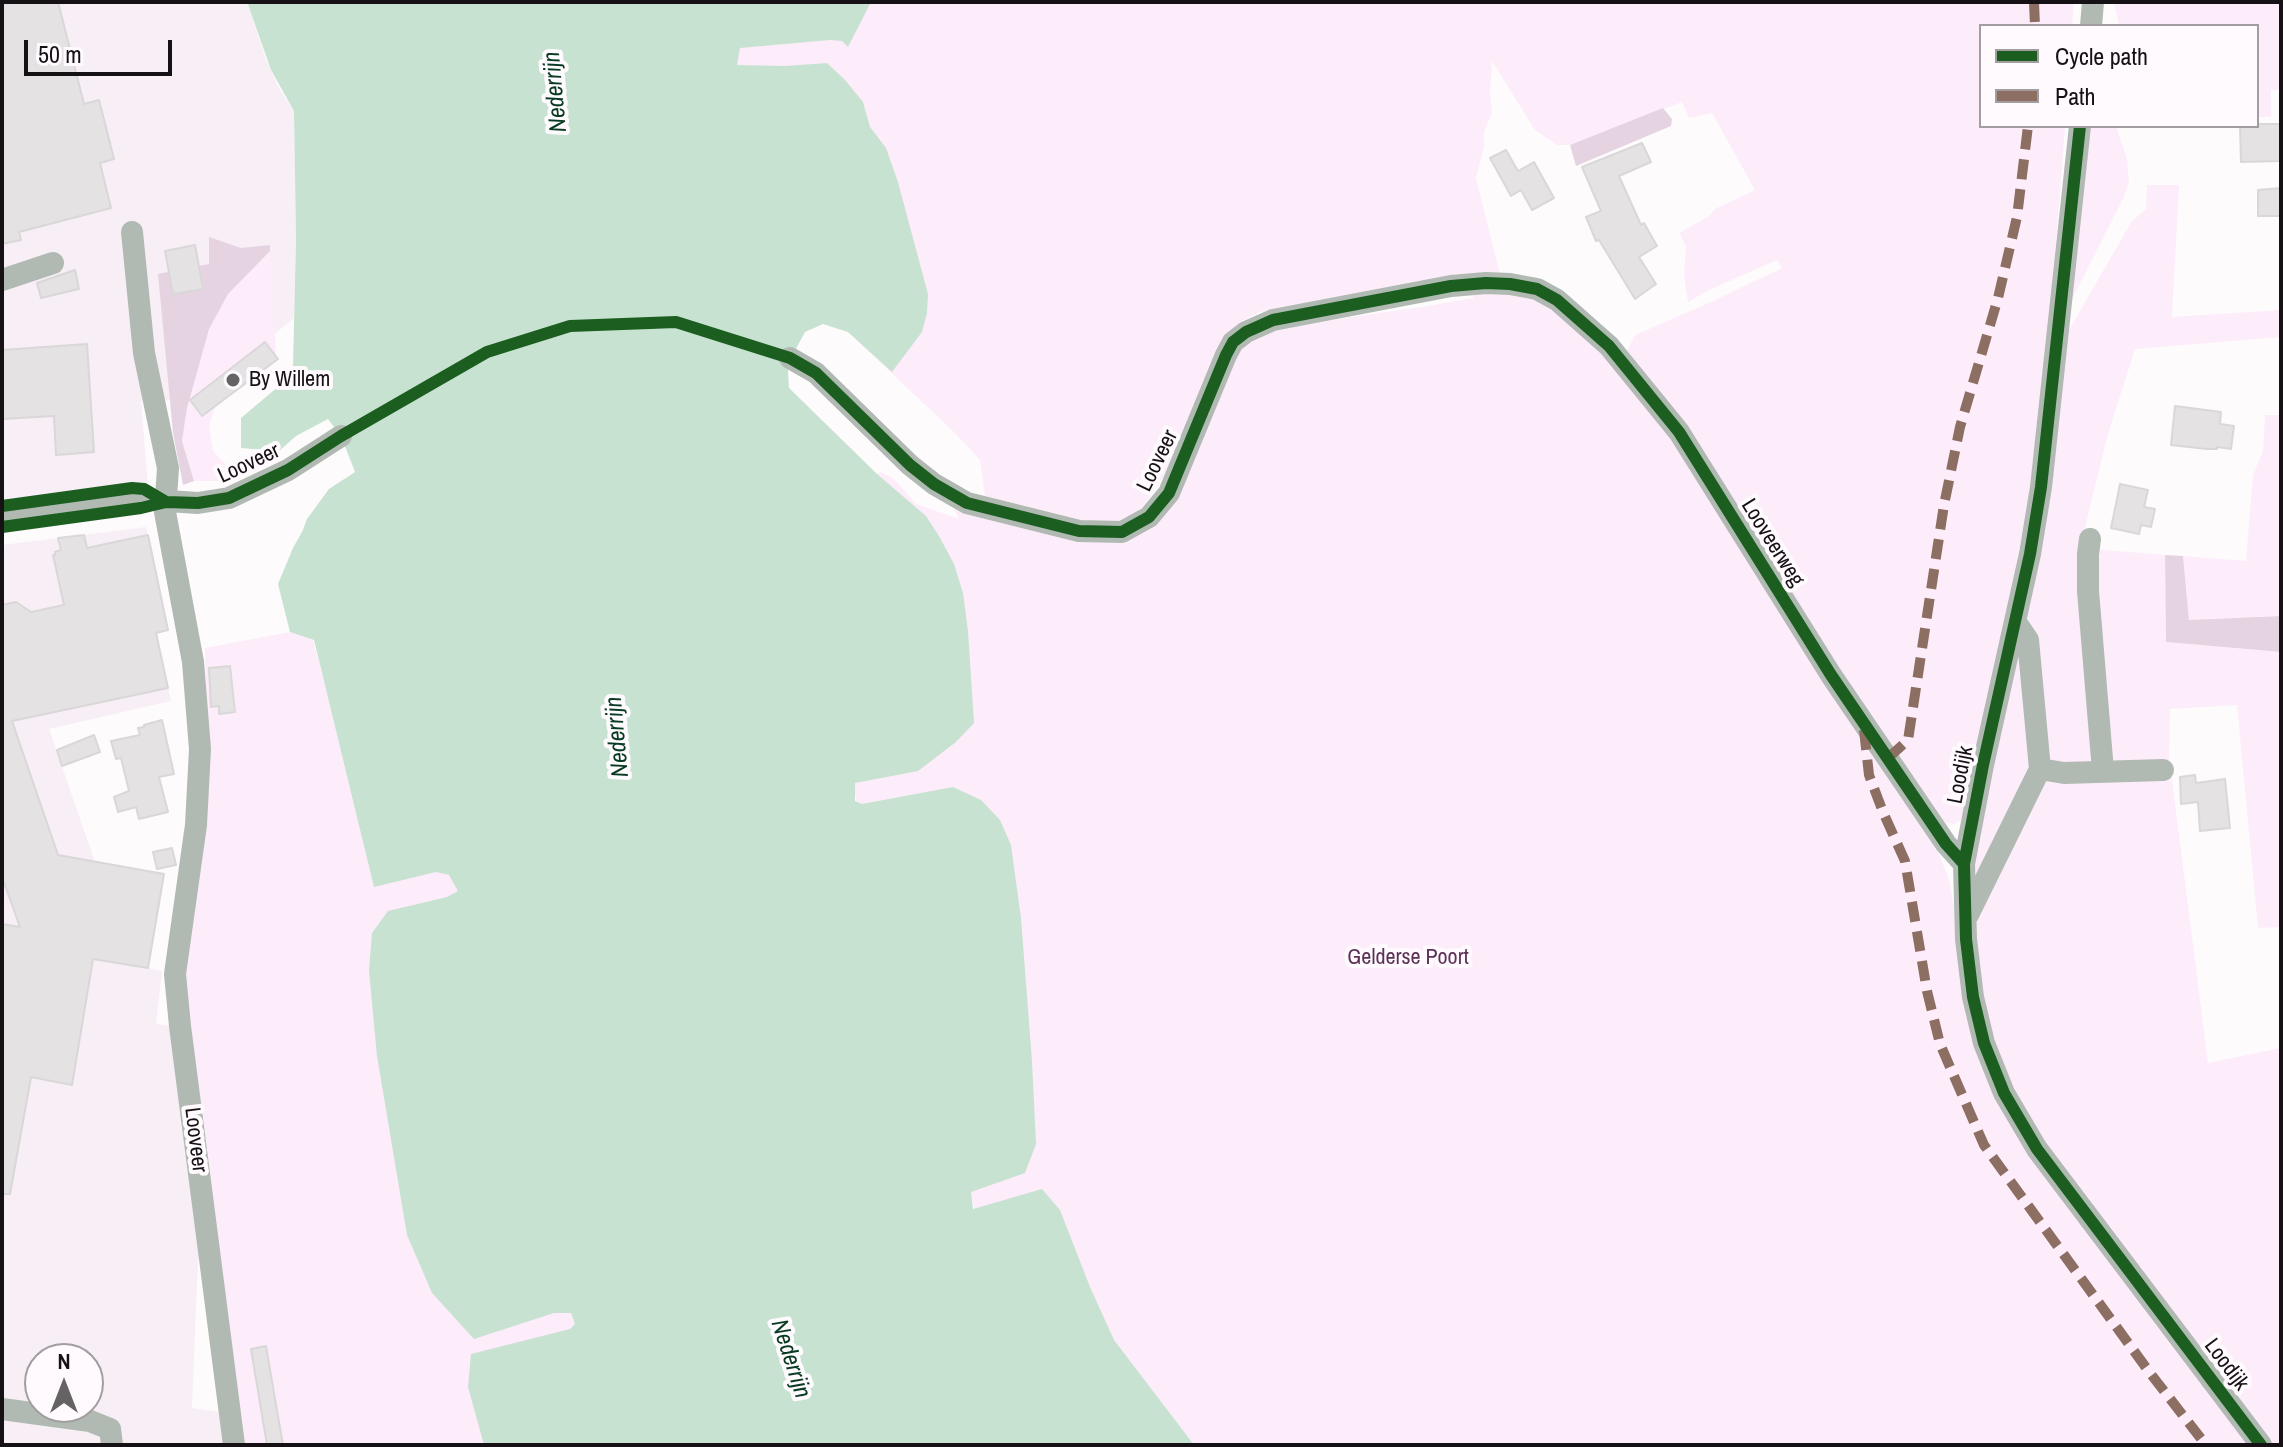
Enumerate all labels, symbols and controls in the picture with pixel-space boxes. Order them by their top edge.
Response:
scale bar [28,24,176,74]
legend [1979,24,2259,128]
text: 50 m [38,38,82,70]
text: Cycle path [2055,40,2148,72]
water label: Nederrijn [538,50,574,134]
text: Path [2055,80,2096,112]
place label: By Willem [249,367,330,393]
marker: By Willem [224,371,242,389]
street label: Looveer [1132,426,1184,496]
street label: Looveer [214,438,284,490]
street label: Looveerweg [1735,494,1809,592]
water label: Nederrijn [600,695,636,779]
street label: Loodijk [1942,744,1980,806]
park label: Gelderse Poort [1347,945,1469,971]
street label: Looveer [178,1106,212,1174]
water label: Nederrijn [764,1316,816,1402]
street label: Loodijk [2198,1334,2254,1396]
north arrow [24,1343,104,1423]
text: N [57,1346,71,1376]

